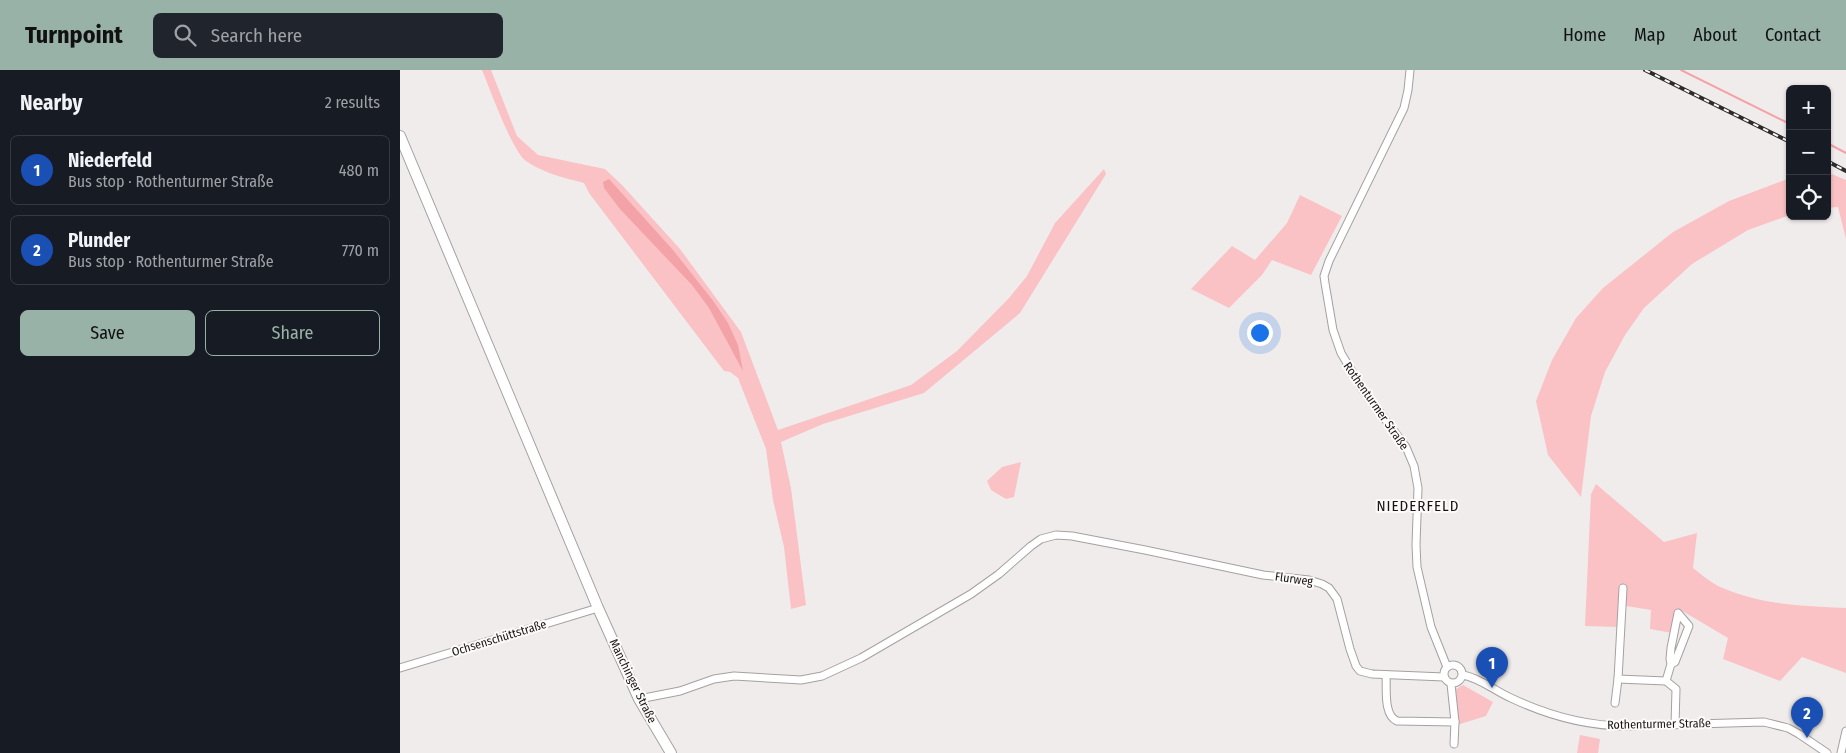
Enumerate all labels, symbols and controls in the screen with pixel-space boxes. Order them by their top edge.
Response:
search box [153,13,503,58]
text: Turnpoint [25,21,123,49]
icon: search [171,21,199,49]
text: Search here [211,24,302,47]
text: Home [1563,24,1606,46]
text: Map [1634,24,1665,46]
text: About [1693,24,1737,46]
text: Contact [1765,24,1821,46]
map controls [1786,85,1831,220]
button: + [1786,85,1831,130]
text: Nearby [20,90,82,116]
text: 2 results [325,93,380,112]
button: − [1786,130,1831,175]
text: Niederfeld [68,149,152,172]
text: 1 [34,161,40,180]
text: 480 m [339,161,379,180]
text: Bus stop · Rothenturmer Straße [68,172,274,191]
button: locate [1786,175,1831,220]
text: Plunder [68,229,130,252]
text: 2 [33,241,41,260]
text: 770 m [342,241,379,260]
text: Bus stop · Rothenturmer Straße [68,252,274,271]
button: Save [20,310,195,356]
button: Share [205,310,380,356]
your location [1247,320,1273,346]
street label: Rothenturmer Straße [1341,360,1411,453]
district label: NIEDERFELD [1377,497,1459,515]
street label: Flurweg [1274,569,1314,589]
street label: Ochsenschüttstraße [450,617,548,659]
street label: Manchinger Straße [607,637,659,725]
pin: 1 [1476,647,1508,688]
pin: 2 [1791,697,1823,738]
street label: Rothenturmer Straße [1607,716,1711,732]

